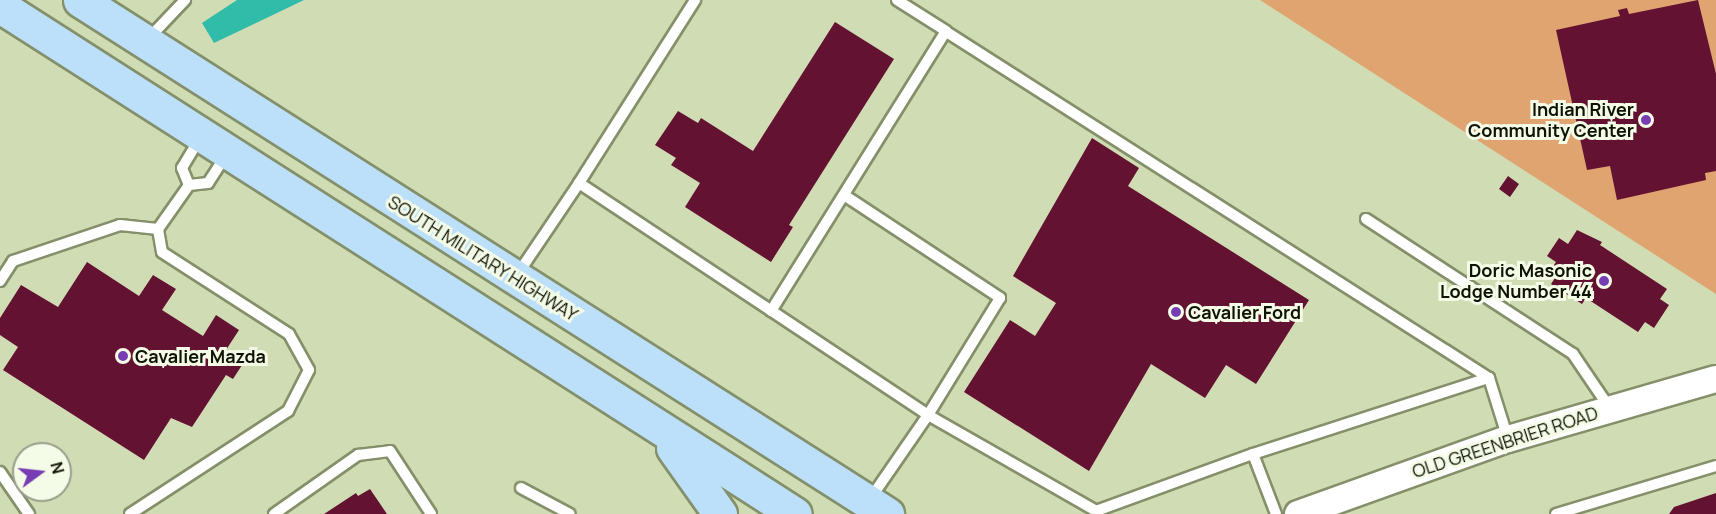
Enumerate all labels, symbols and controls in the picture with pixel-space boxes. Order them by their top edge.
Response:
place label: Indian River Community Center [1468,99,1634,142]
marker: Indian River Community Center [1639,113,1653,127]
street label: SOUTH MILITARY HIGHWAY [384,191,582,325]
place label: Doric Masonic Lodge Number 44 [1440,260,1592,302]
marker: Doric Masonic Lodge Number 44 [1597,274,1611,288]
place label: Cavalier Ford [1188,301,1301,323]
marker: Cavalier Ford [1169,305,1183,319]
place label: Cavalier Mazda [135,345,266,367]
marker: Cavalier Mazda [116,349,130,363]
street label: OLD GREENBRIER ROAD [1409,402,1601,482]
north arrow [12,442,72,502]
text: N [45,459,70,476]

